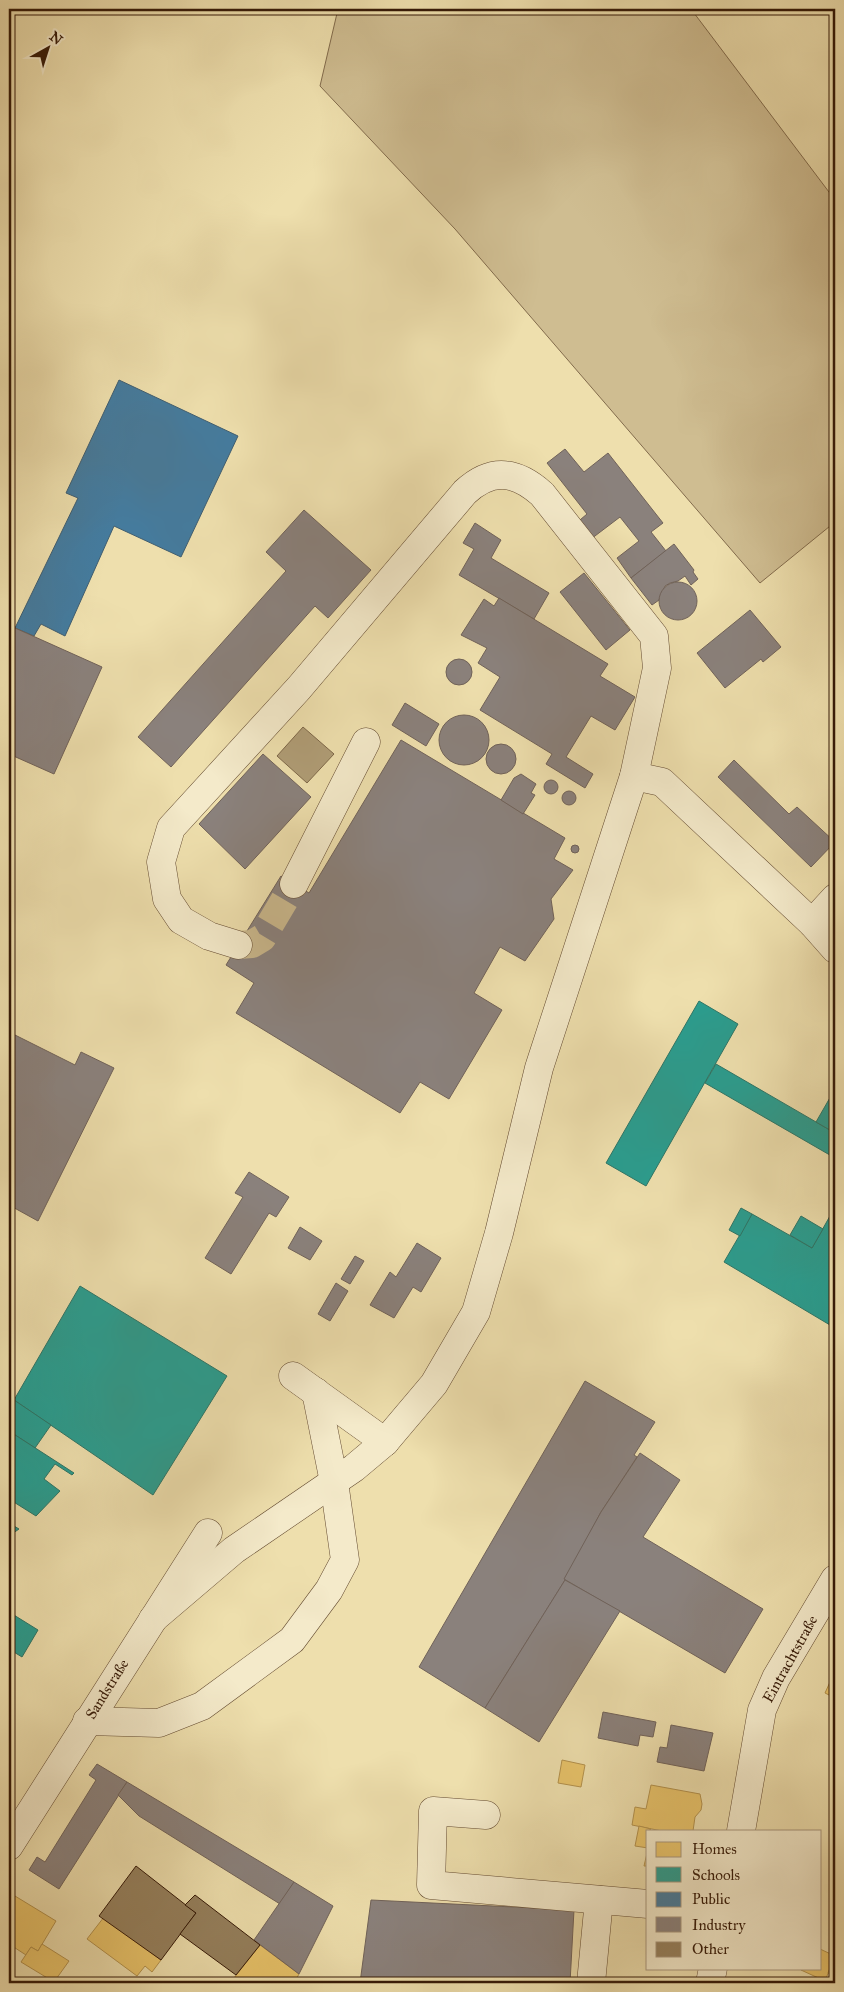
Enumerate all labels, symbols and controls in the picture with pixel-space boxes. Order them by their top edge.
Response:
north arrow [22,22,72,72]
text: N [46,28,66,49]
street label: Eintrachtstraße [759,1612,821,1706]
street label: Sandstraße [82,1656,132,1722]
legend [646,1830,822,1970]
text: Homes [692,1840,737,1858]
text: Schools [692,1866,740,1884]
text: Public [692,1890,730,1908]
text: Industry [692,1916,746,1934]
text: Other [692,1940,729,1958]

